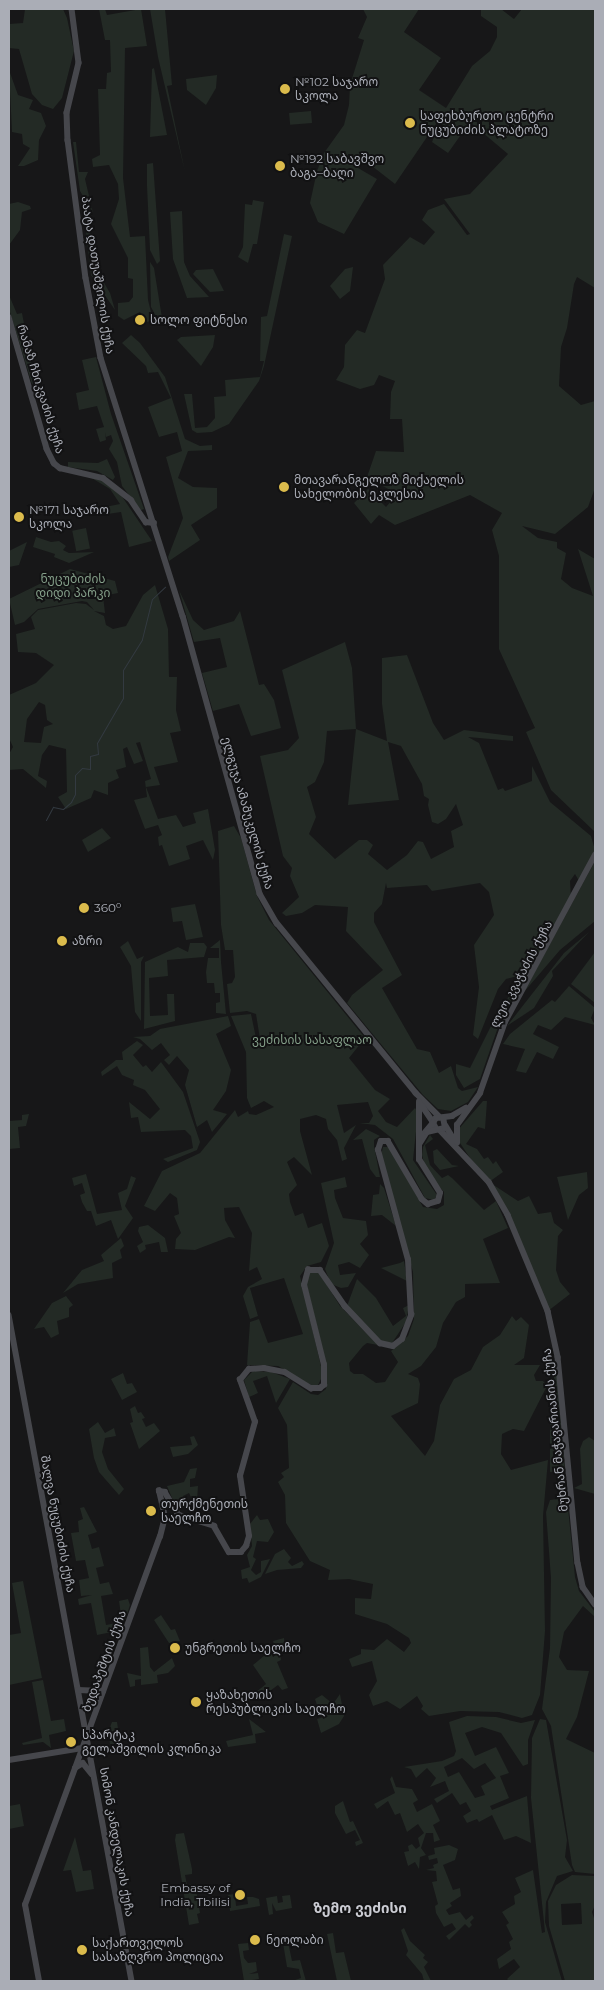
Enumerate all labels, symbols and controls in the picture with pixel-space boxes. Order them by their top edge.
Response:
place label: №102 საჯარო სკოლა [295,75,378,103]
marker: №102 საჯარო სკოლა [279,83,291,95]
place label: საფეხბურთო ცენტრი ნუცუბიძის პლატოზე [420,109,554,137]
marker: საფეხბურთო ცენტრი ნუცუბიძის პლატოზე [404,117,416,129]
place label: №192 საბავშვო ბაგა–ბაღი [290,152,384,180]
marker: №192 საბავშვო ბაგა–ბაღი [274,160,286,172]
street label: პაატა დათუაშვილის ქუჩა [78,195,118,355]
place label: სოლო ფიტნესი [150,313,247,327]
marker: სოლო ფიტნესი [134,314,146,326]
street label: რამაზ ჩხიკვაძის ქუჩა [14,323,68,455]
place label: მთავარანგელოზ მიქაელის სახელობის ეკლესია [294,473,464,501]
marker: მთავარანგელოზ მიქაელის სახელობის ეკლესია [278,481,290,493]
place label: №171 საჯარო სკოლა [29,503,109,531]
marker: №171 საჯარო სკოლა [13,511,25,523]
park label: ნუცუბიძის დიდი პარკი [36,572,110,600]
street label: ელგუჯა ამაშუკელის ქუჩა [219,735,277,891]
place label: 360⁰ [94,901,121,915]
marker: 360⁰ [78,902,90,914]
street label: ლეო კვაჭაძის ქუჩა [487,918,555,1030]
place label: აზრი [72,934,102,948]
marker: აზრი [56,935,68,947]
park label: ვეძისის სასაფლაო [252,1033,372,1047]
street label: მუხრან მაჭავარიანის ქუჩა [539,1348,571,1512]
street label: შალვა ნუცუბიძის ქუჩა [38,1454,78,1594]
place label: თურქმენეთის საელჩო [161,1497,248,1525]
marker: თურქმენეთის საელჩო [145,1505,157,1517]
street label: ბუდაპეშტის ქუჩა [79,1608,129,1714]
place label: უნგრეთის საელჩო [185,1641,301,1655]
marker: უნგრეთის საელჩო [169,1642,181,1654]
place label: ყაზახეთის რესპუბლიკის საელჩო [206,1688,346,1716]
marker: ყაზახეთის რესპუბლიკის საელჩო [190,1696,202,1708]
place label: სპარტაკ გელაშვილის კლინიკა [82,1728,221,1756]
marker: სპარტაკ გელაშვილის კლინიკა [64,1735,78,1749]
street label: სიმონ კანდელაკის ქუჩა [97,1766,137,1918]
place label: Embassy of India, Tbilisi [160,1881,230,1909]
marker: Embassy of India, Tbilisi [234,1889,246,1901]
district label: ზემო ვეძისი [313,1900,407,1916]
marker: ნეოლაბი [248,1933,262,1947]
place label: ნეოლაბი [266,1933,324,1947]
place label: საქართველოს სასაზღვრო პოლიცია [92,1936,224,1964]
marker: საქართველოს სასაზღვრო პოლიცია [76,1944,88,1956]

